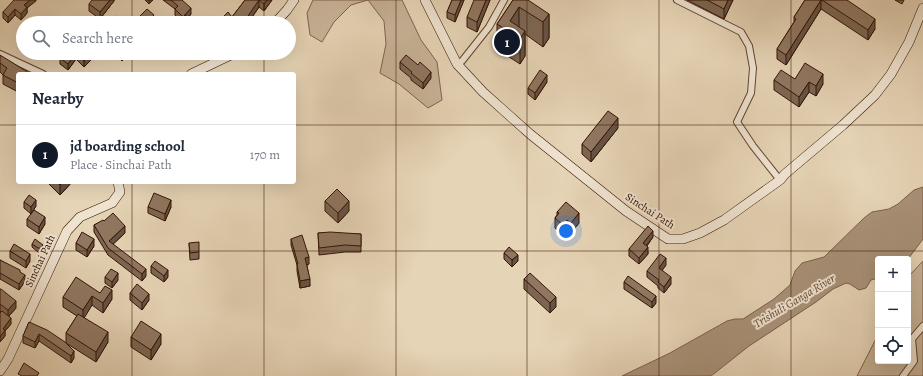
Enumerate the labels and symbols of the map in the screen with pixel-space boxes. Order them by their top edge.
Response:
pin: 1 [494,27,520,57]
street label: Sinchai Path [622,189,678,233]
your location [556,221,576,241]
street label: Sinchai Path [21,232,59,290]
water label: Trishuli Ganga River [750,270,838,332]

